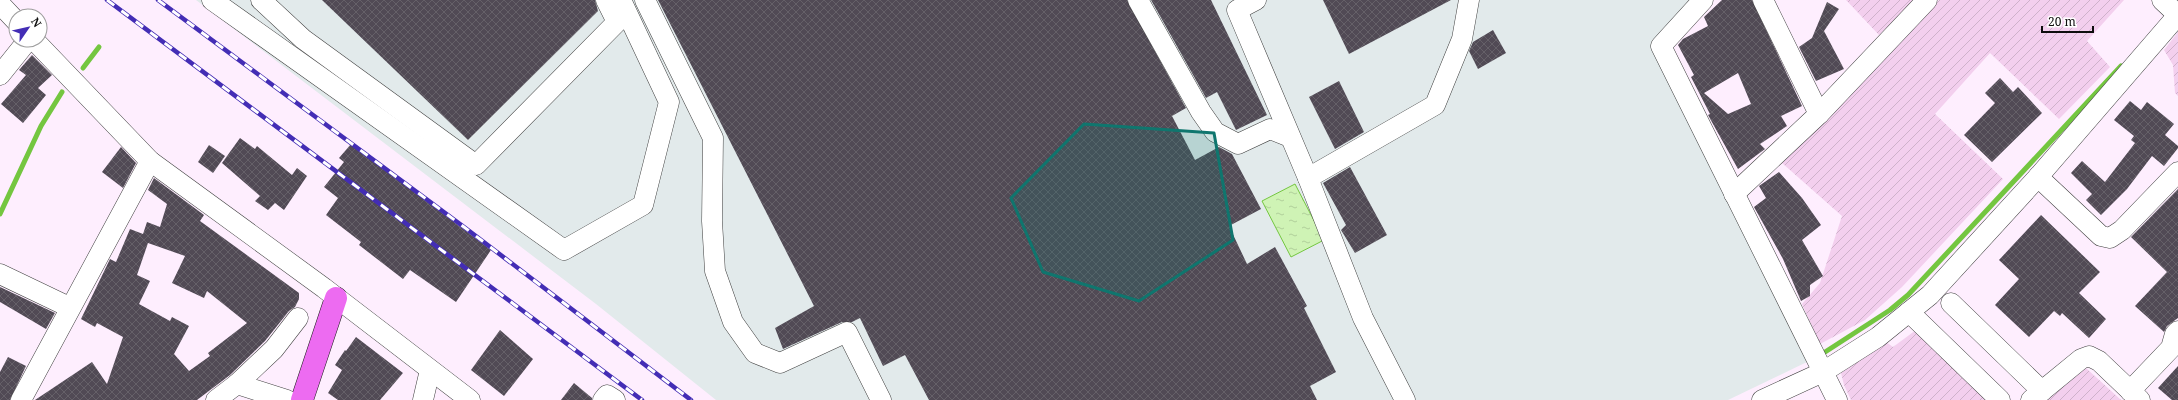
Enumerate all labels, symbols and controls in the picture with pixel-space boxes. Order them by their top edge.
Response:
north arrow [8,8,48,48]
scale bar [2042,8,2093,34]
text: 20 m [2048,13,2076,30]
text: N [28,14,46,30]

